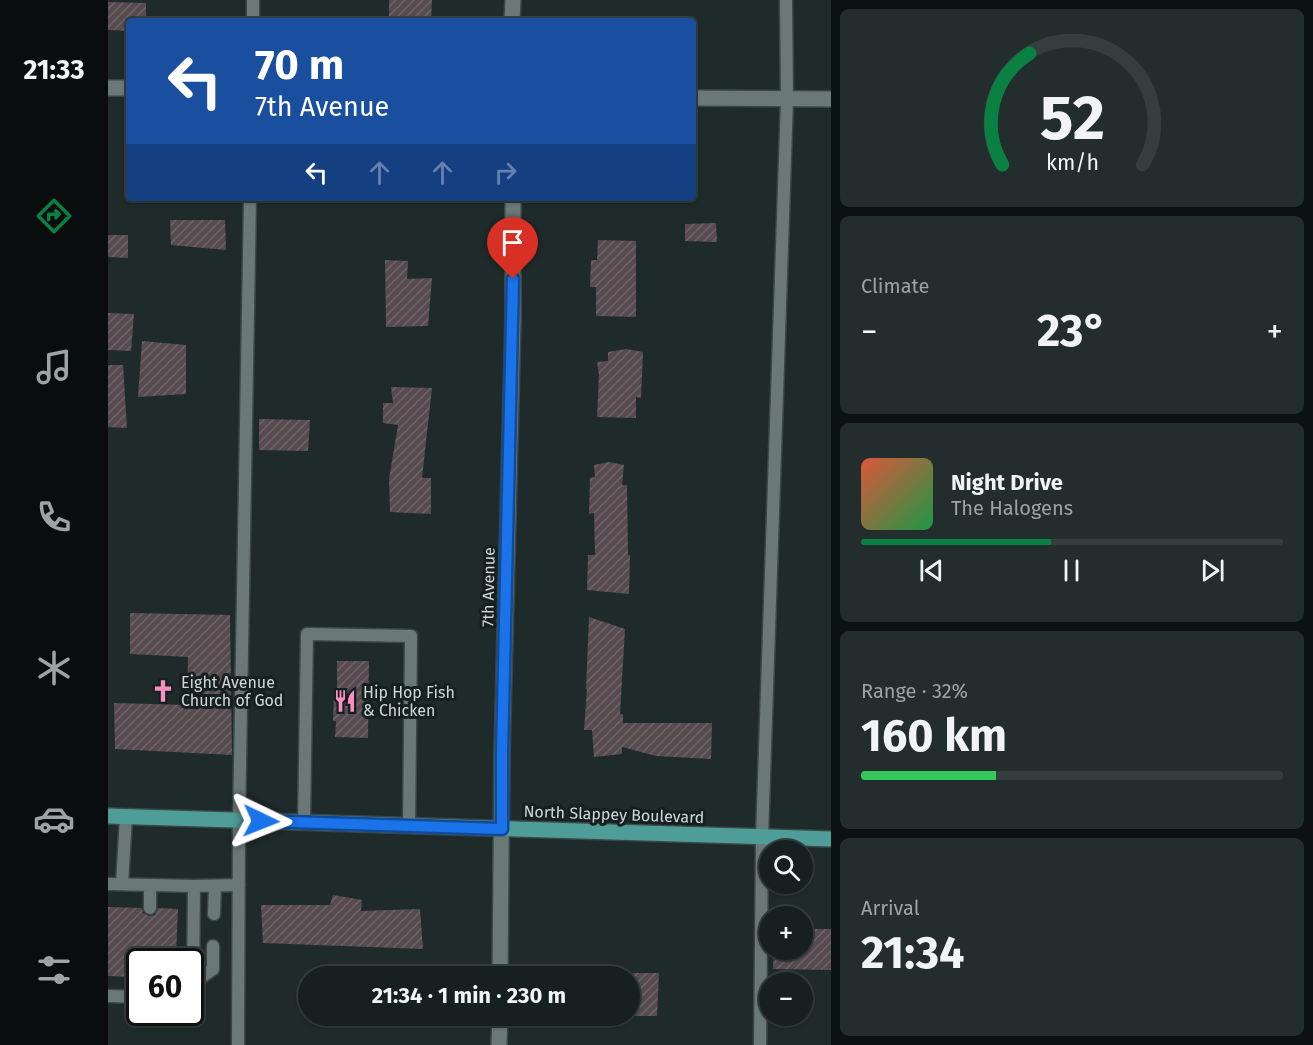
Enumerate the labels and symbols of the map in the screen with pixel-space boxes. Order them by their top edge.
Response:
pin [487,217,538,279]
street label: 7th Avenue [478,547,499,627]
place label: Eight Avenue Church of God [181,673,283,710]
church icon: Eight Avenue Church of God [150,678,176,704]
place label: Hip Hop Fish & Chicken [363,683,455,720]
restaurant icon: Hip Hop Fish & Chicken [332,688,358,714]
position arrow [229,789,293,853]
street label: North Slappey Boulevard [523,802,705,827]
speed limit sign: 60 [126,948,204,1026]

